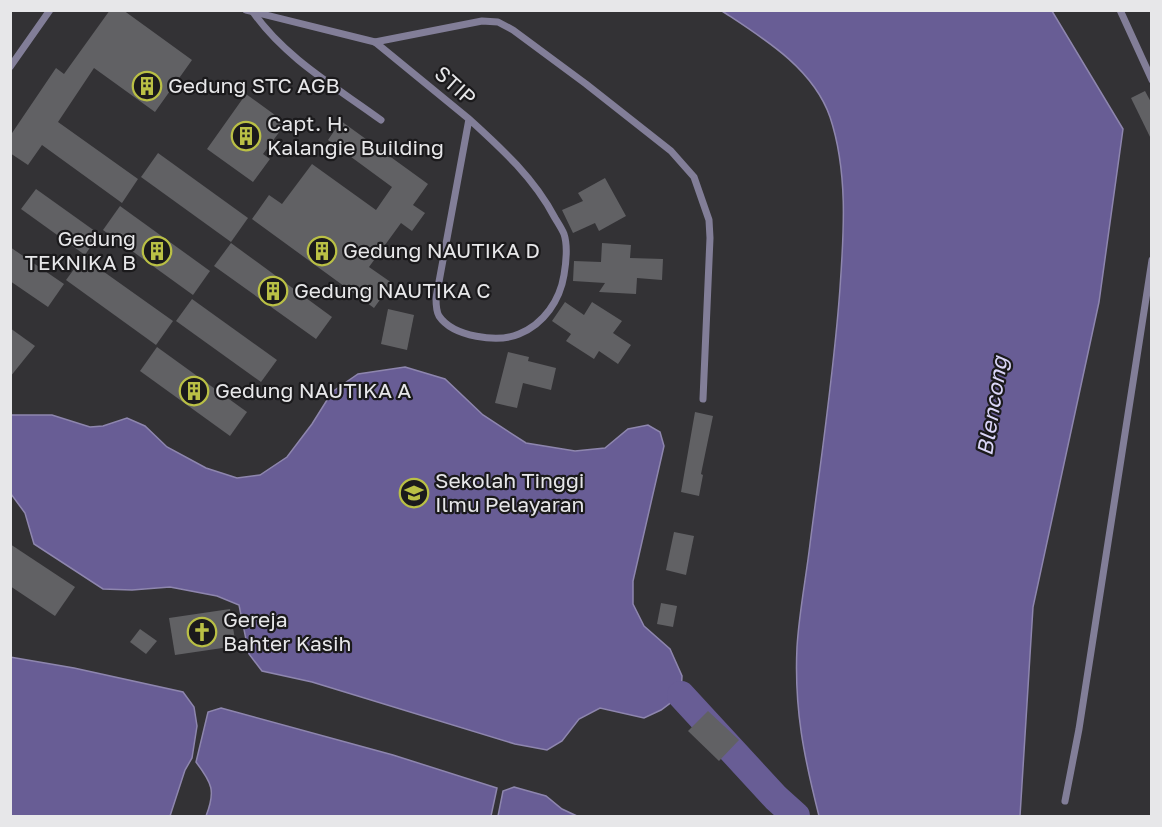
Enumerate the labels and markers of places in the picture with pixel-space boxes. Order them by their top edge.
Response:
building icon: Gedung STC AGB [131,70,163,102]
place label: Gedung STC AGB [168,72,340,98]
place label: Capt. H. Kalangie Building [267,110,444,160]
building icon: Capt. H. Kalangie Building [230,120,262,152]
place label: Gedung TEKNIKA B [25,225,136,275]
building icon: Gedung TEKNIKA B [141,235,173,267]
building icon: Gedung NAUTIKA D [306,235,338,267]
place label: Gedung NAUTIKA D [343,237,540,263]
building icon: Gedung NAUTIKA C [257,275,289,307]
place label: Gedung NAUTIKA C [294,277,491,303]
building icon: Gedung NAUTIKA A [178,375,210,407]
place label: Gedung NAUTIKA A [215,377,411,403]
place label: Sekolah Tinggi Ilmu Pelayaran [435,467,585,517]
school or university icon: Sekolah Tinggi Ilmu Pelayaran [398,477,430,509]
place label: Gereja Bahter Kasih [223,606,351,656]
church icon: Gereja Bahter Kasih [186,616,218,648]

